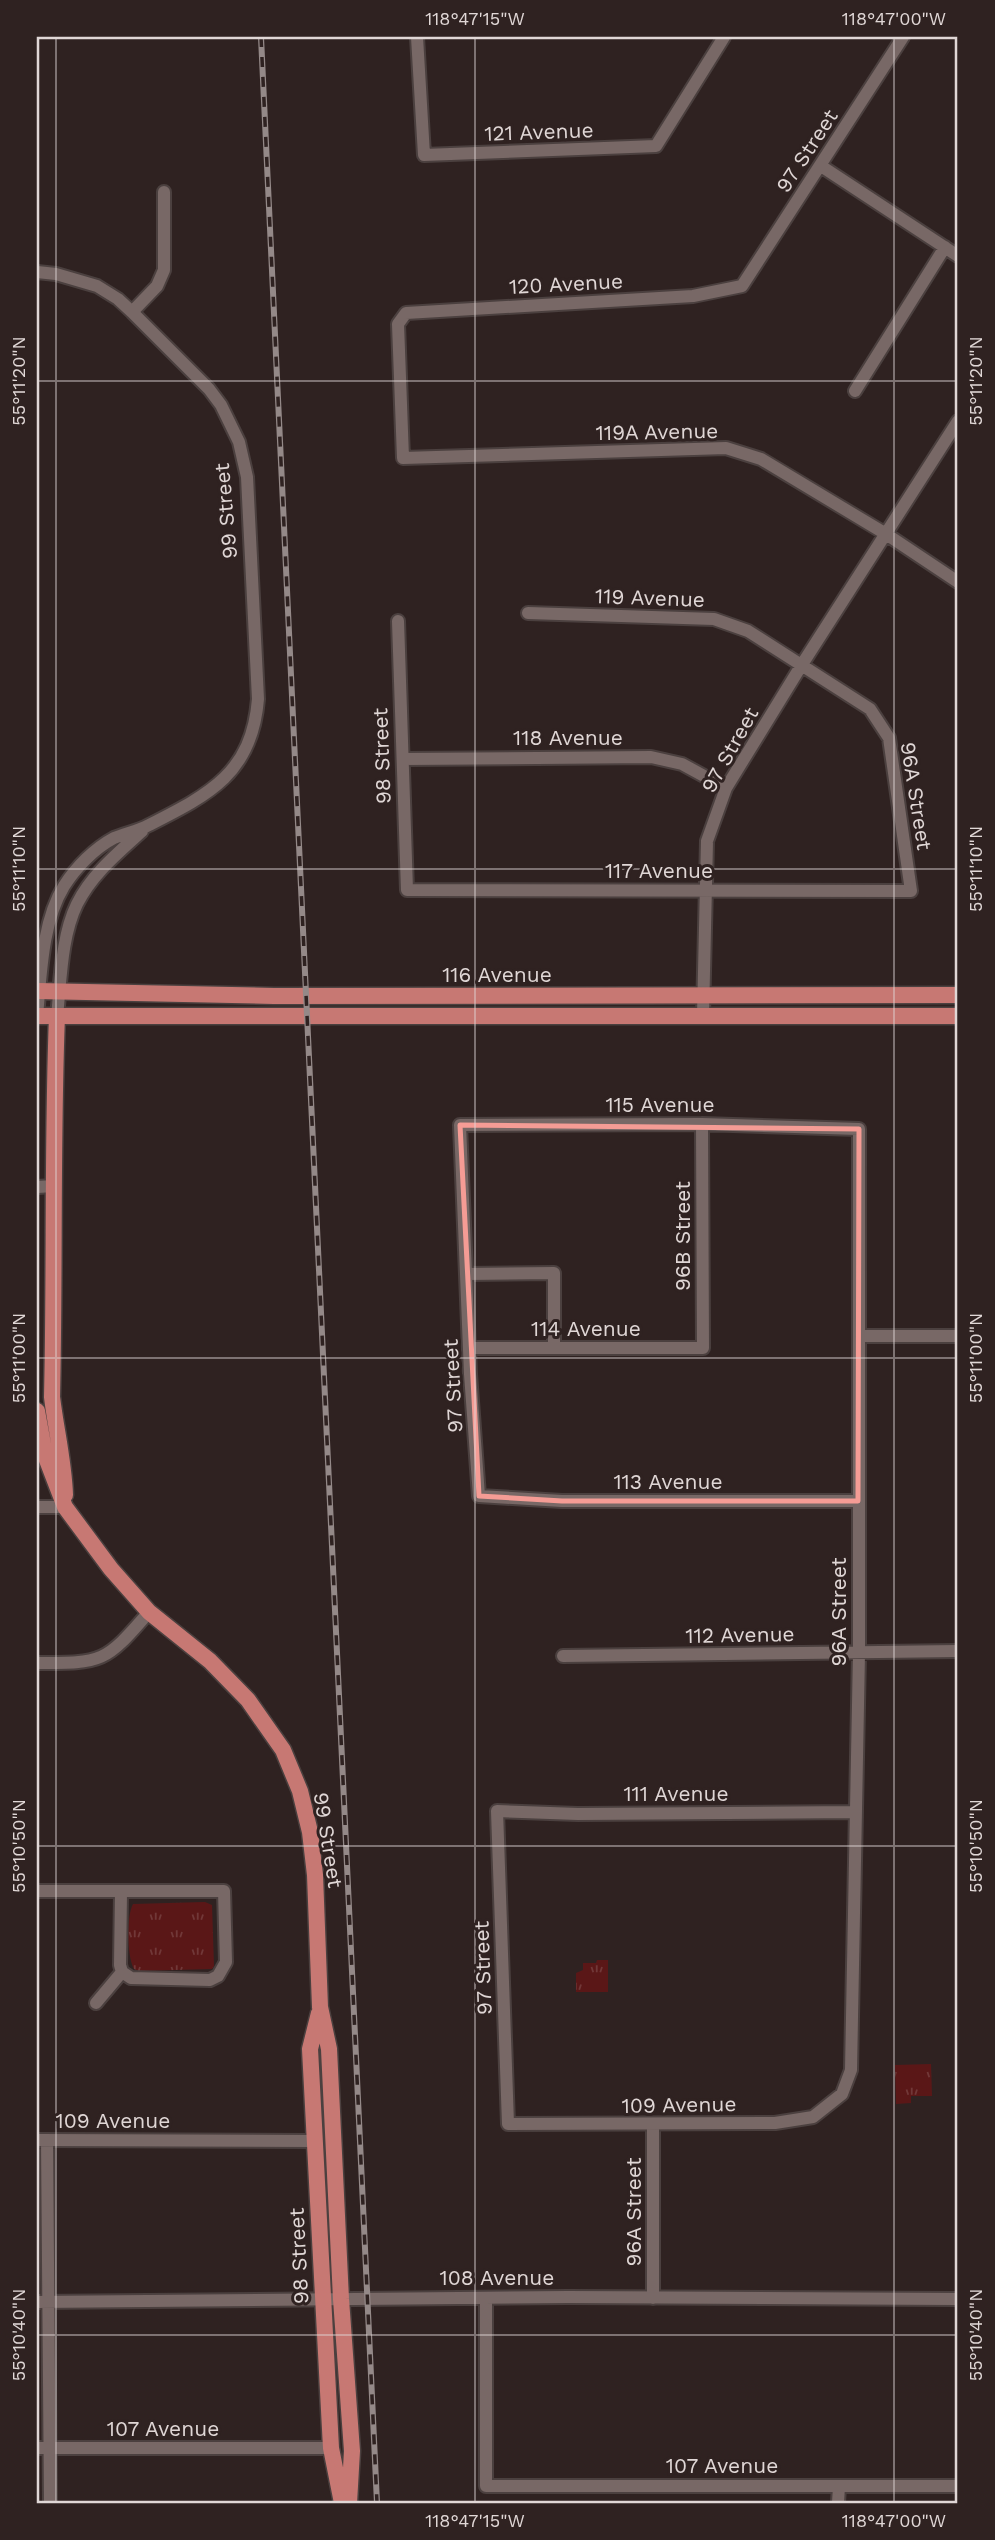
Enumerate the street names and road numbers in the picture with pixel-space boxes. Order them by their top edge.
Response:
street label: 97 Street [770,104,843,197]
street label: 121 Avenue [484,117,594,146]
street label: 120 Avenue [508,268,624,299]
street label: 119A Avenue [595,418,719,445]
street label: 99 Street [209,462,242,560]
street label: 119 Avenue [595,583,705,612]
street label: 97 Street [696,702,763,797]
street label: 98 Street [367,707,396,805]
street label: 118 Avenue [513,725,623,750]
street label: 96A Street [896,740,937,852]
street label: 117 Avenue [605,858,713,883]
street label: 116 Avenue [442,962,552,987]
street label: 115 Avenue [605,1092,715,1117]
street label: 96B Street [670,1181,695,1291]
street label: 114 Avenue [531,1316,641,1341]
street label: 97 Street [438,1338,467,1434]
street label: 113 Avenue [613,1469,723,1494]
street label: 96A Street [826,1557,851,1667]
street label: 112 Avenue [685,1621,795,1648]
street label: 111 Avenue [623,1781,729,1806]
street label: 99 Street [309,1790,348,1890]
street label: 97 Street [468,1920,497,2015]
street label: 109 Avenue [621,2091,737,2118]
street label: 109 Avenue [56,2108,170,2133]
street label: 96A Street [621,2157,646,2267]
street label: 98 Street [283,2207,314,2305]
street label: 108 Avenue [440,2265,554,2290]
street label: 107 Avenue [107,2416,219,2441]
street label: 107 Avenue [666,2453,778,2478]

